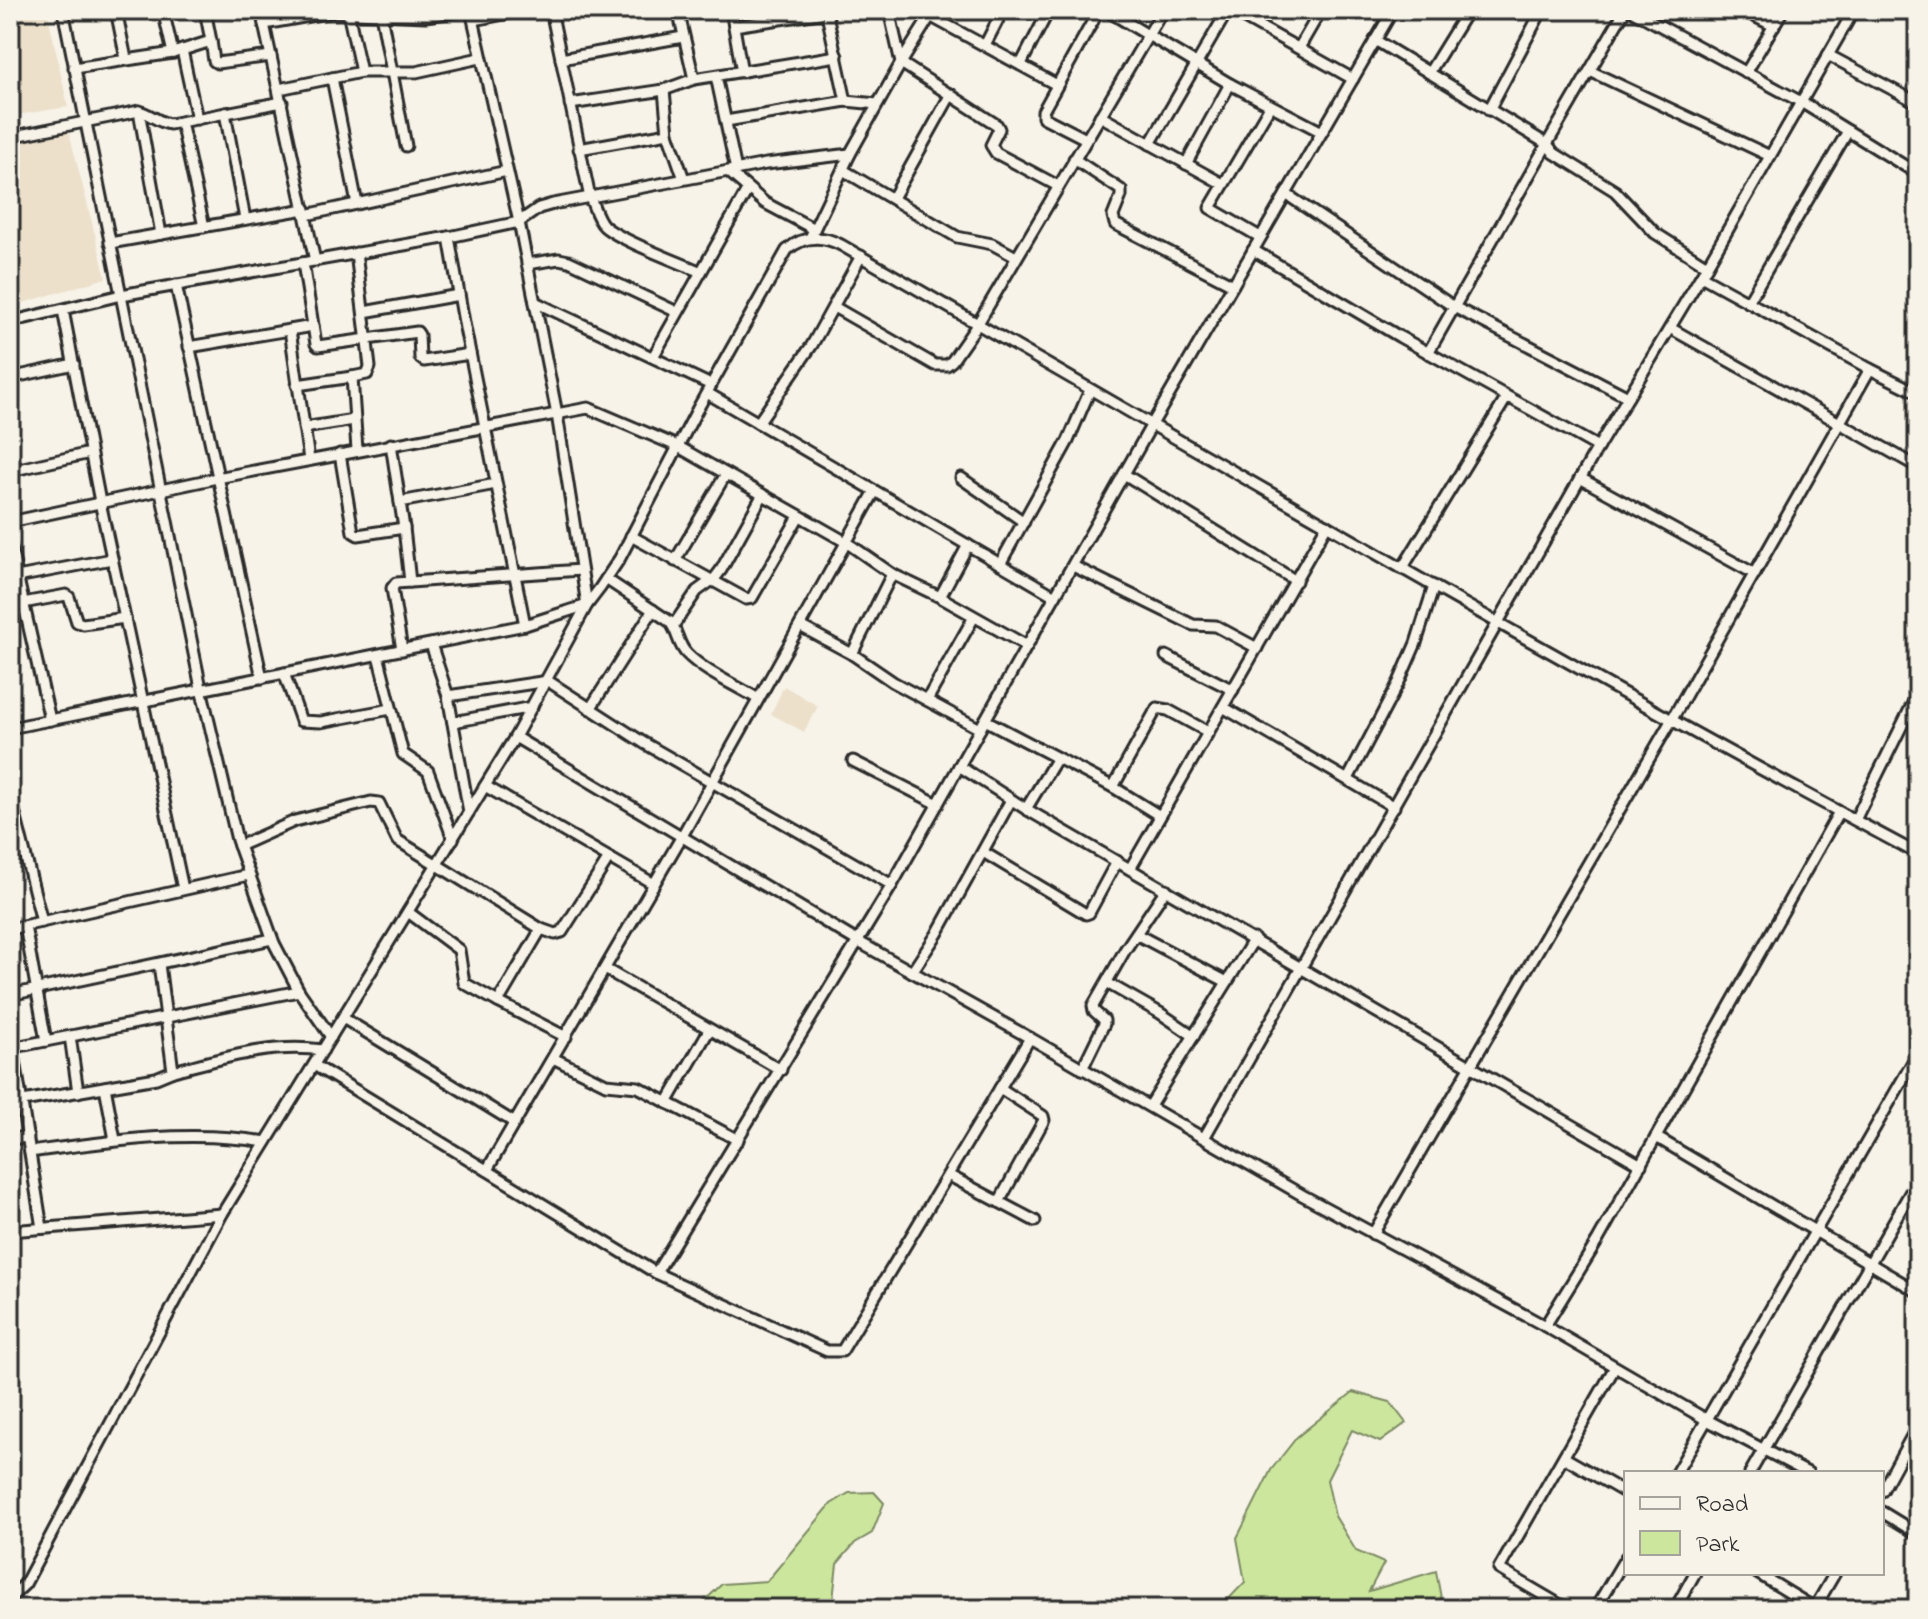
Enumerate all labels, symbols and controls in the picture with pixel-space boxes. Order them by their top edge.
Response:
legend [1624,1471,1884,1575]
text: Road [1696,1488,1749,1523]
text: Park [1696,1528,1740,1563]

